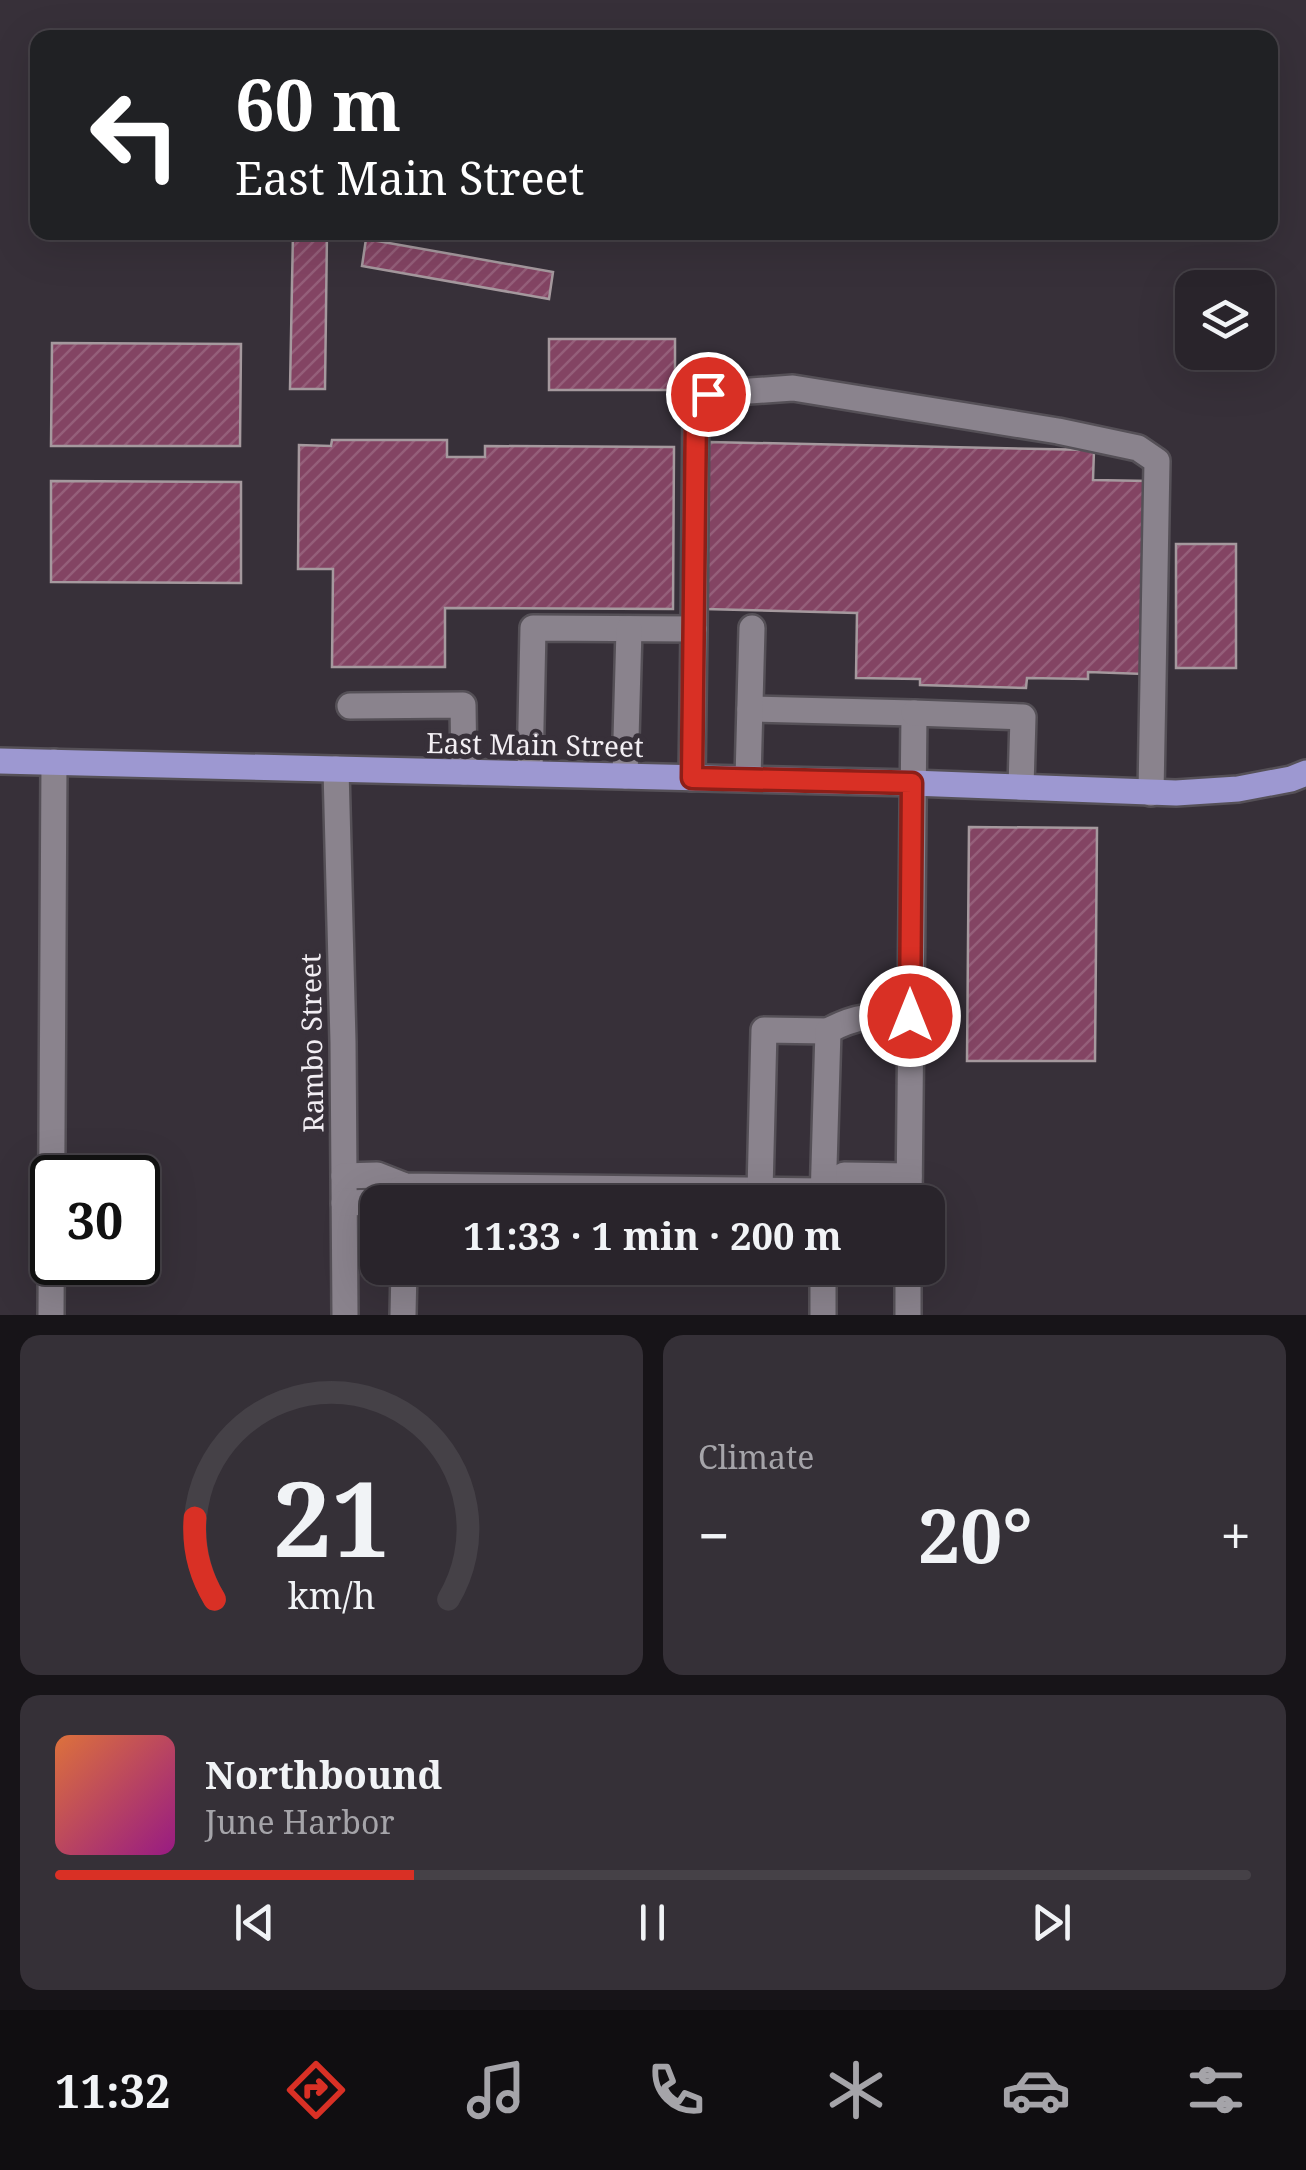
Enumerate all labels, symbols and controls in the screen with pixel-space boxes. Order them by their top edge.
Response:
text: 60 m [235,56,401,152]
icon: left [70,70,200,200]
text: East Main Street [235,147,584,208]
map controls [1175,270,1275,370]
button: layers [1175,270,1275,370]
pin [666,352,751,437]
icon: arrive [681,367,736,422]
street label: East Main Street [426,723,644,765]
street label: Rambo Street [290,953,332,1133]
position arrow [858,964,962,1068]
speed limit sign: 30 [30,1155,160,1285]
text: 11:33 · 1 min · 200 m [463,1209,842,1261]
text: Climate [698,1435,814,1478]
text: 21 [273,1446,390,1587]
text: 20° [918,1483,1032,1585]
text: − [698,1497,730,1572]
text: + [1220,1497,1251,1572]
text: km/h [288,1571,375,1619]
text: Northbound [205,1748,442,1800]
text: June Harbor [205,1800,394,1843]
icon: previous [227,1895,282,1950]
icon: pause [625,1895,680,1950]
icon: next [1024,1895,1079,1950]
icon: directions [281,2055,351,2125]
icon: music [461,2055,531,2125]
icon: phone [641,2055,711,2125]
icon: climate [821,2055,891,2125]
icon: car [1001,2055,1071,2125]
icon: filters [1181,2055,1251,2125]
text: 11:32 [55,2060,170,2121]

